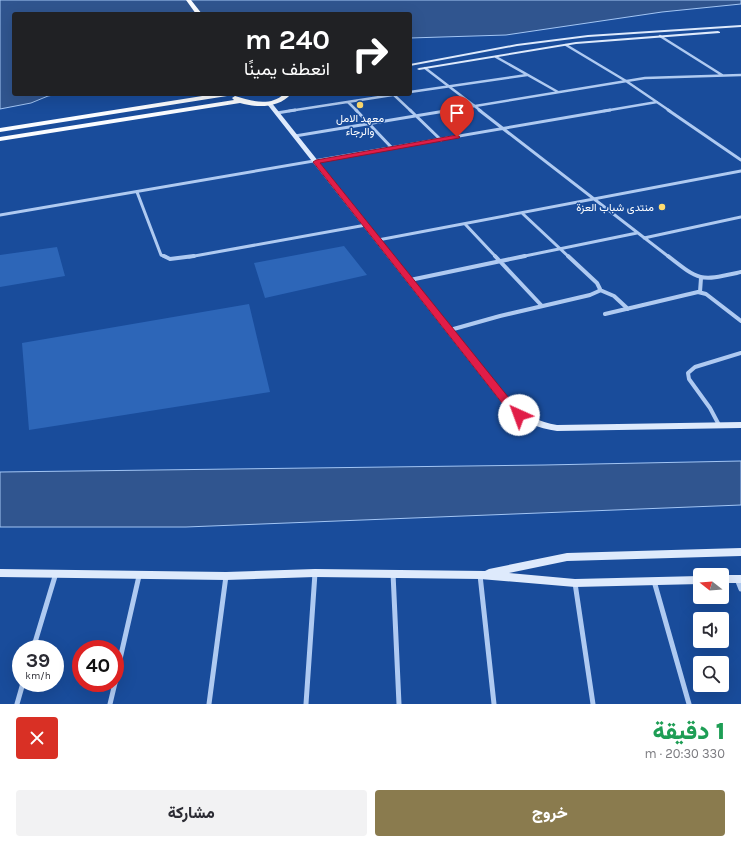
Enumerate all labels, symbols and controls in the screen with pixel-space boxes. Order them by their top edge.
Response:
text: 240 m [245,23,330,56]
icon: right [344,28,396,80]
text: انعطف يمينًا [244,58,330,80]
pin [440,96,474,137]
marker: معهد الامل والرجاء [355,100,365,110]
icon: arrive [446,102,468,124]
place label: معهد الامل والرجاء [336,112,384,138]
place label: منتدى شباب العزة [576,201,654,214]
marker: منتدى شباب العزة [657,202,667,212]
position arrow [498,394,540,436]
north arrow [693,568,729,604]
map controls [693,568,729,692]
button: sound [693,612,729,648]
speed limit sign: 40 [72,640,124,692]
text: 39 [26,649,50,672]
button: search [693,656,729,692]
text: km/h [25,670,51,682]
button: close [16,717,58,759]
text: 1 دقيقة [652,717,725,745]
text: 330 m · 20:30 [645,746,725,761]
button: مشاركة [16,790,367,836]
button: خروج [375,790,725,836]

